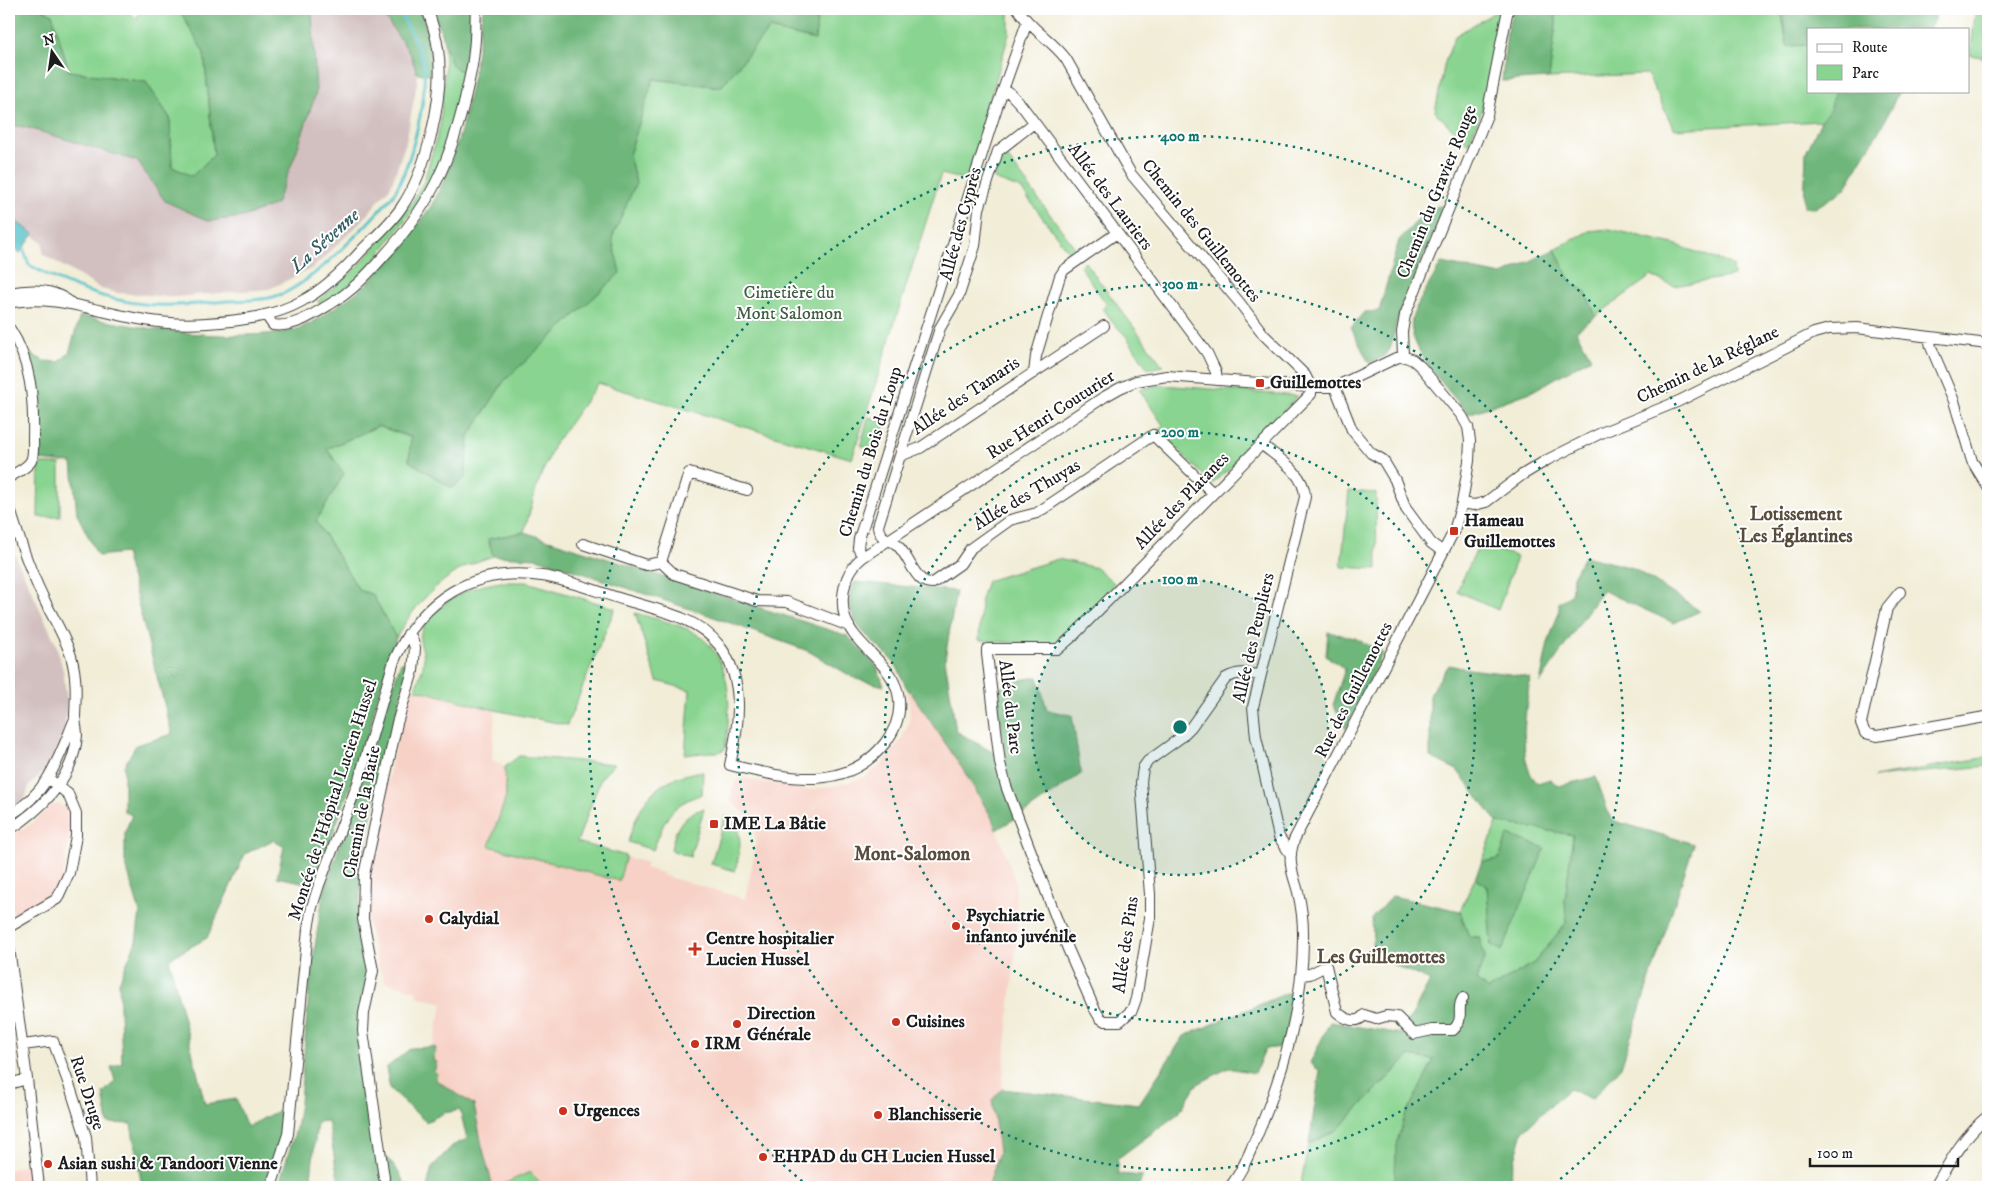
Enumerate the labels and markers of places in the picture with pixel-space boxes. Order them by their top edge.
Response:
place label: Guillemottes [1270,372,1361,394]
marker: Guillemottes [1254,377,1266,389]
place label: Hameau Guillemottes [1464,510,1555,553]
marker: Hameau Guillemottes [1448,525,1460,537]
centre of rings [1171,718,1189,736]
place label: IME La Bâtie [724,813,826,835]
marker: IME La Bâtie [708,818,720,830]
place label: Psychiatrie infanto juvénile [966,905,1077,948]
place label: Calydial [439,908,500,930]
marker: Calydial [423,913,435,925]
marker: Psychiatrie infanto juvénile [950,920,962,932]
place label: Centre hospitalier Lucien Hussel [706,928,834,971]
marker: Centre hospitalier Lucien Hussel [688,942,702,956]
place label: Direction Générale [747,1003,816,1046]
place label: Cuisines [906,1011,965,1033]
marker: Cuisines [890,1016,902,1028]
marker: Direction Générale [731,1018,743,1030]
place label: IRM [705,1033,741,1055]
marker: IRM [689,1038,701,1050]
place label: Urgences [573,1100,640,1122]
place label: Blanchisserie [888,1104,982,1126]
marker: Urgences [557,1105,569,1117]
marker: Blanchisserie [872,1109,884,1121]
place label: EHPAD du CH Lucien Hussel [773,1146,996,1168]
marker: EHPAD du CH Lucien Hussel [757,1151,769,1163]
place label: Asian sushi & Tandoori Vienne [57,1153,278,1175]
marker: Asian sushi & Tandoori Vienne [42,1158,54,1170]

